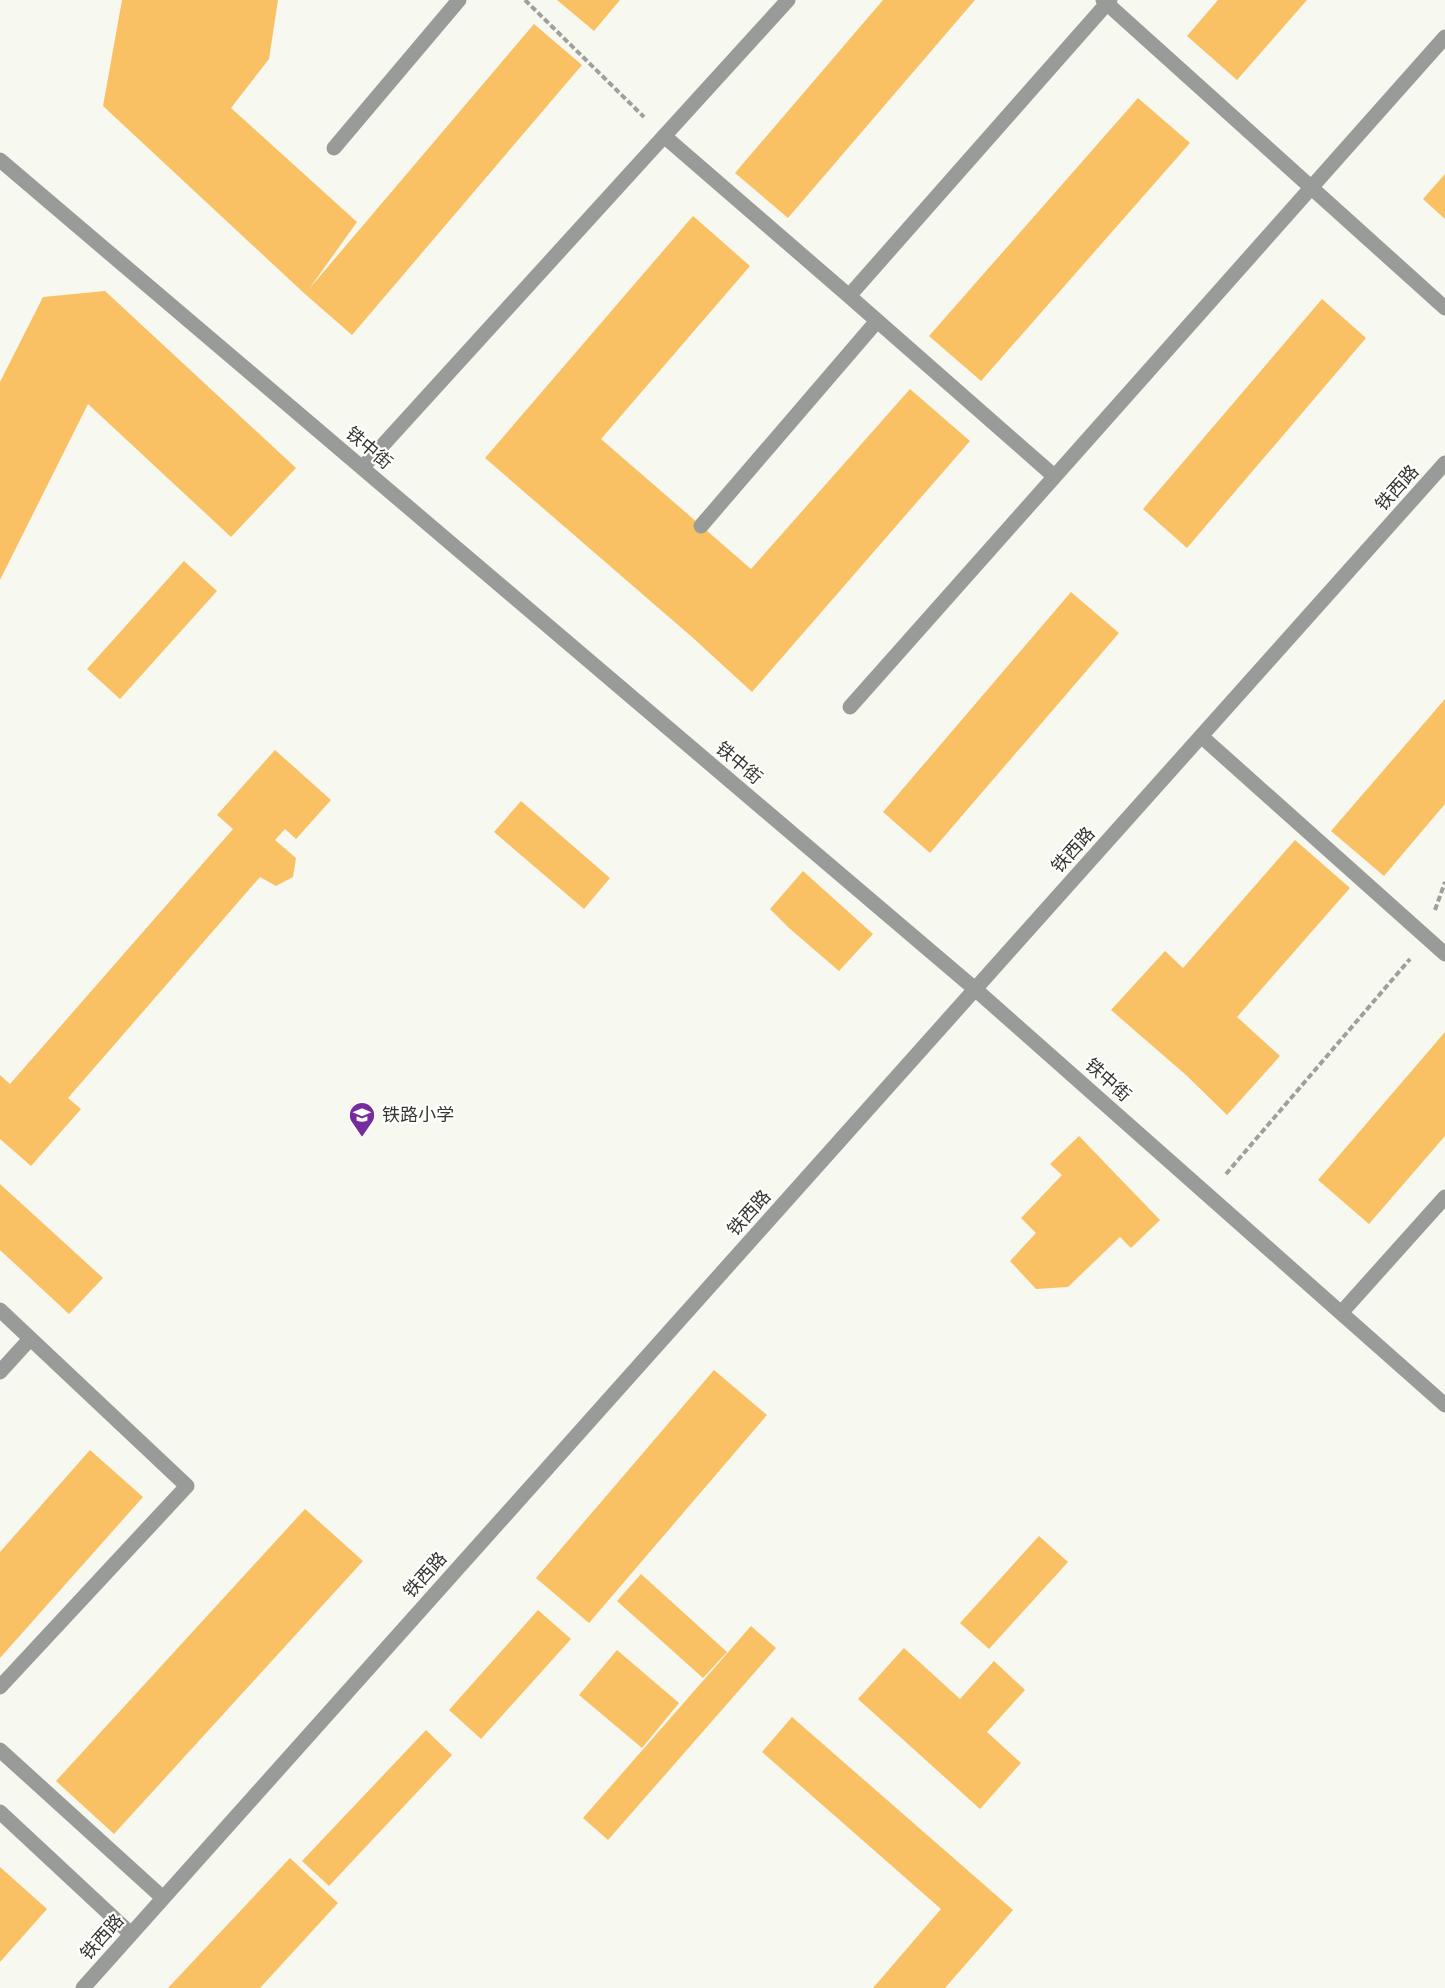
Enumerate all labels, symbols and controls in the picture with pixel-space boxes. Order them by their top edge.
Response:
street label: 铁中街 [341,422,397,474]
street label: 铁西路 [1371,461,1423,515]
street label: 铁中街 [711,737,767,789]
street label: 铁西路 [1047,823,1099,877]
street label: 铁中街 [1081,1054,1135,1106]
school or university icon: 铁路小学 [347,1100,377,1138]
place label: 铁路小学 [382,1104,454,1126]
street label: 铁西路 [723,1186,775,1240]
street label: 铁西路 [399,1548,451,1602]
street label: 铁西路 [76,1910,128,1964]

